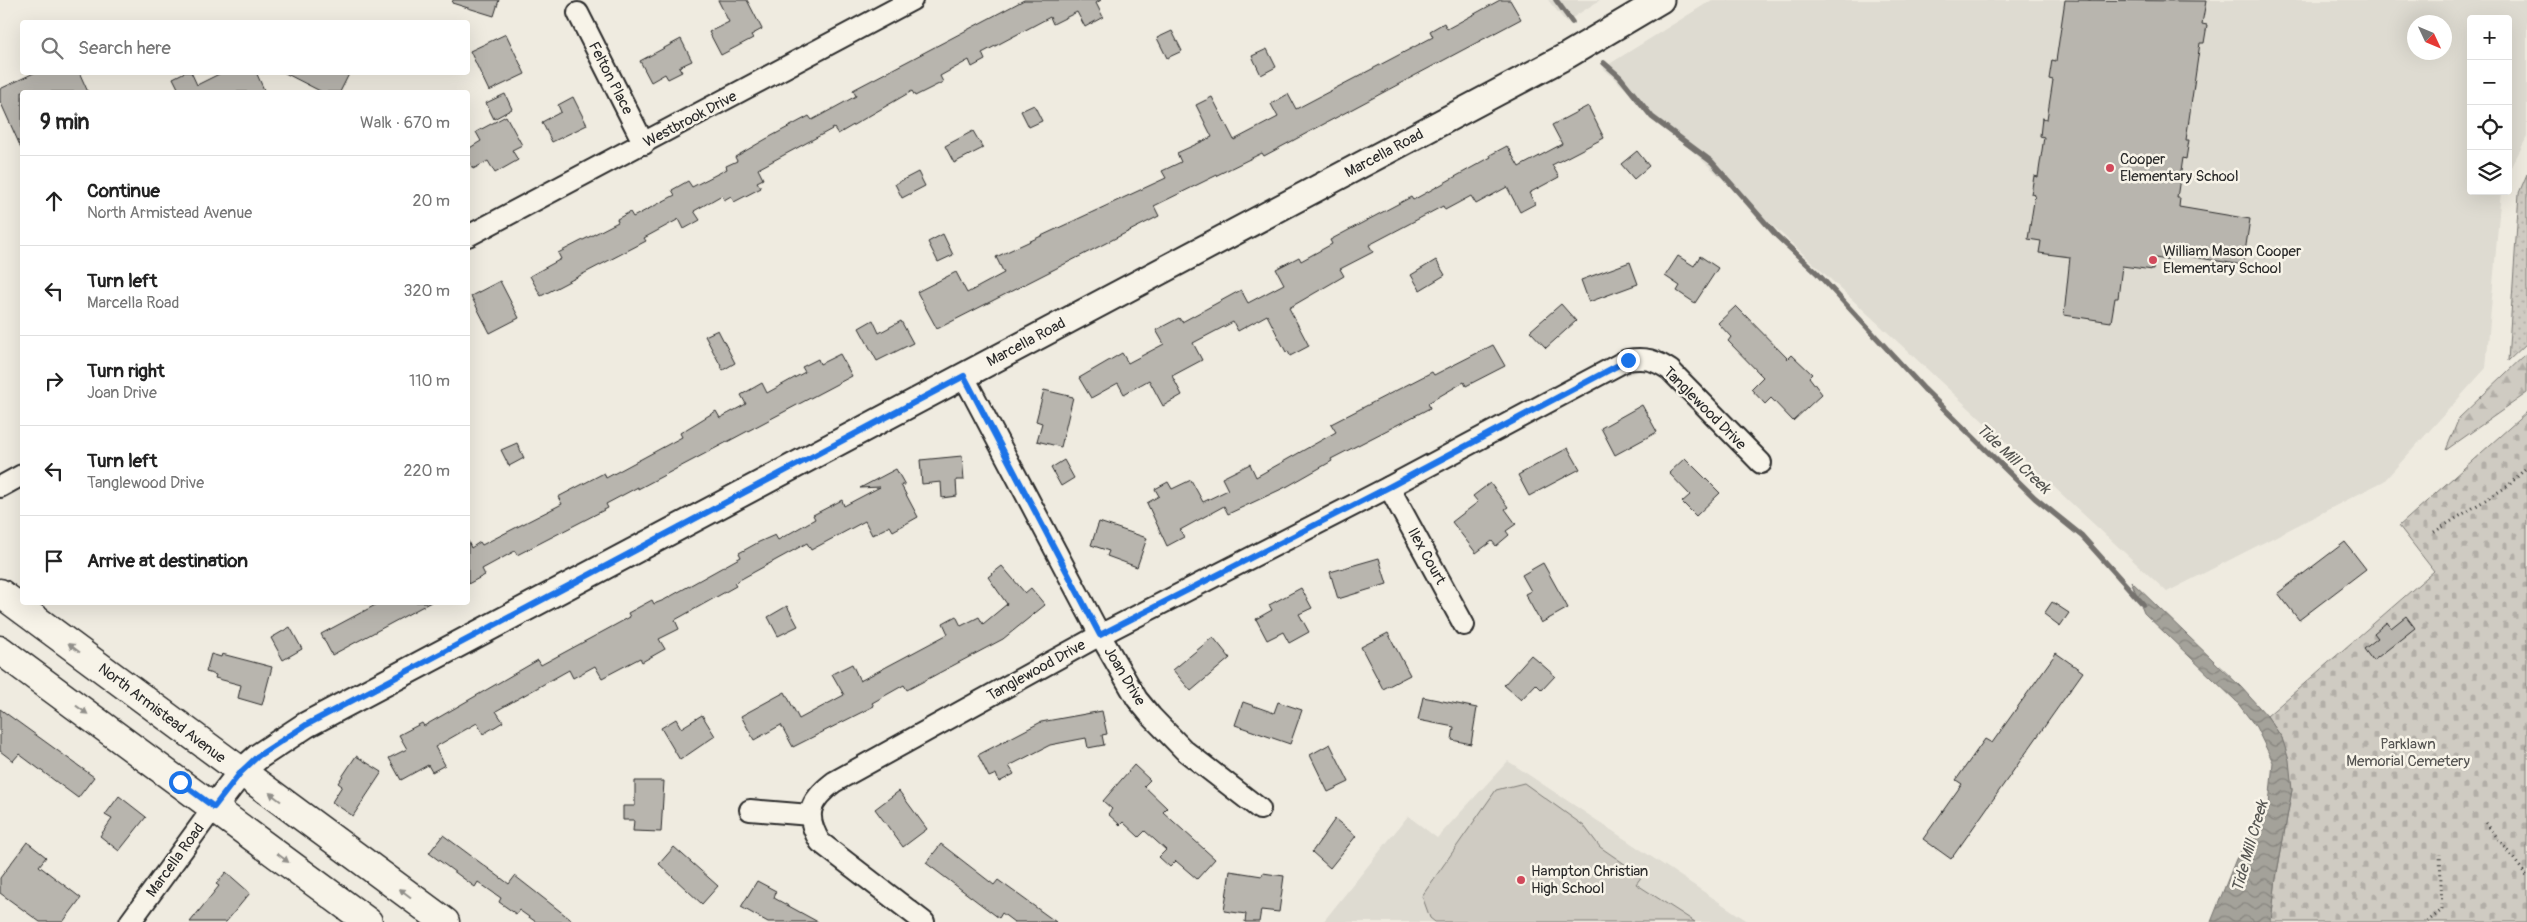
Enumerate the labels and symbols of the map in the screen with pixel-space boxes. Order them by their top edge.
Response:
north arrow [2407,15,2452,60]
street label: Felton Place [584,39,637,118]
street label: Westbrook Drive [640,87,741,152]
street label: Marcella Road [1342,125,1427,182]
place label: Cooper Elementary School [2120,150,2239,186]
marker: Cooper Elementary School [2104,162,2116,174]
place label: William Mason Cooper Elementary School [2163,242,2302,278]
marker: William Mason Cooper Elementary School [2147,254,2159,266]
street label: Marcella Road [984,314,1069,371]
route end [1617,349,1640,372]
street label: Tanglewood Drive [1659,363,1751,454]
water label: Tide Mill Creek [1972,419,2056,499]
street label: Ilex Court [1403,524,1450,589]
street label: Tanglewood Drive [984,635,1089,705]
one-way arrow [68,642,81,653]
street label: Joan Drive [1100,643,1150,710]
street label: North Armistead Avenue [94,659,230,768]
one-way arrow [75,704,88,714]
park label: Parklawn Memorial Cemetery [2346,735,2470,771]
route start [169,771,192,794]
one-way arrow [269,791,282,802]
water label: Tide Mill Creek [2227,797,2273,894]
street label: Marcella Road [142,820,209,901]
one-way arrow [276,853,289,863]
place label: Hampton Christian High School [1531,862,1648,898]
marker: Hampton Christian High School [1515,874,1527,886]
one-way arrow [398,888,412,898]

